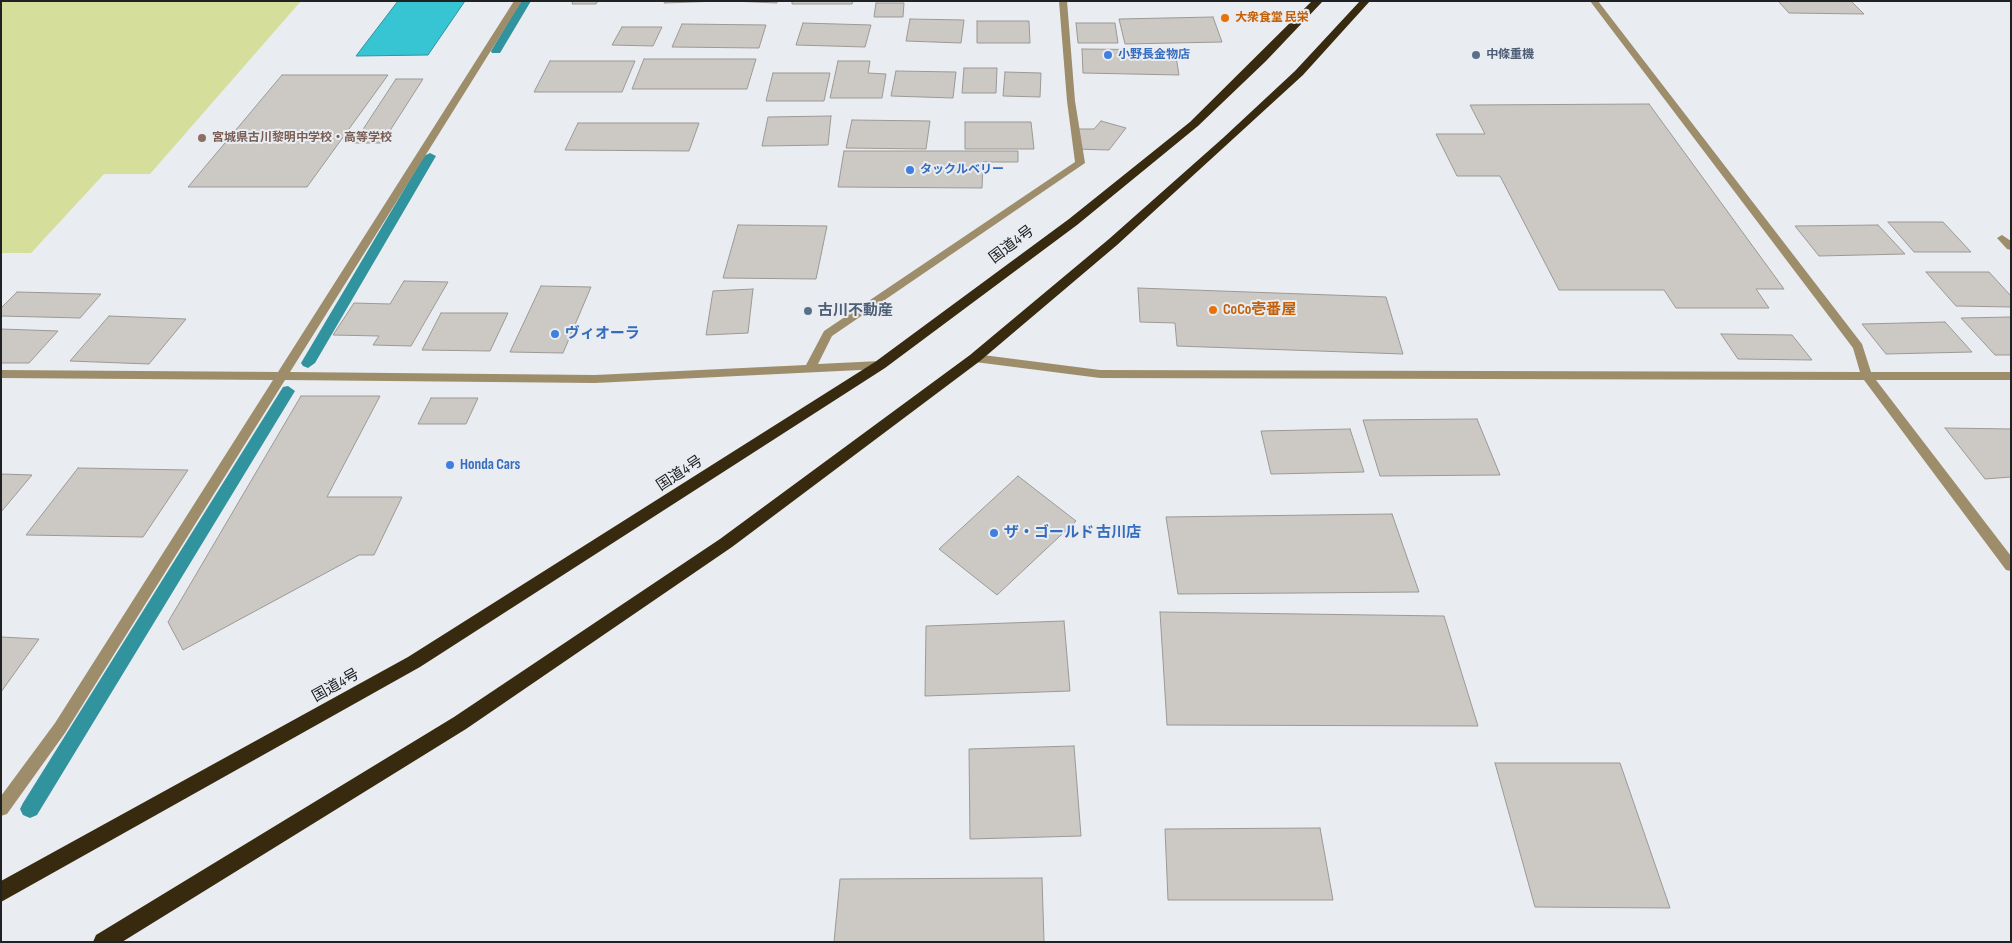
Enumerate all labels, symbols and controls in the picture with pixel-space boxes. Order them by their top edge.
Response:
place label: 大衆食堂 民栄 [1235,11,1309,25]
marker: 大衆食堂 民栄 [1219,12,1231,24]
place label: 小野長金物店 [1118,48,1190,62]
place label: 中條重機 [1486,48,1534,62]
marker: 小野長金物店 [1102,49,1114,61]
marker: 中條重機 [1470,49,1482,61]
place label: 宮城県古川黎明中学校・高等学校 [212,131,392,145]
marker: 宮城県古川黎明中学校・高等学校 [196,132,208,144]
place label: タックルベリー [920,163,1004,177]
marker: タックルベリー [904,164,916,176]
street label: 国道4号 [986,222,1038,268]
place label: CoCo壱番屋 [1223,301,1296,319]
place label: 古川不動産 [818,302,893,320]
marker: CoCo壱番屋 [1207,304,1219,316]
marker: 古川不動産 [802,305,814,317]
place label: ヴィオーラ [565,325,640,343]
marker: ヴィオーラ [549,328,561,340]
street label: 国道4号 [654,452,706,496]
place label: Honda Cars [460,456,520,474]
marker: Honda Cars [444,459,456,471]
place label: ザ・ゴールド 古川店 [1004,524,1141,542]
marker: ザ・ゴールド 古川店 [988,527,1000,539]
street label: 国道4号 [309,666,363,706]

